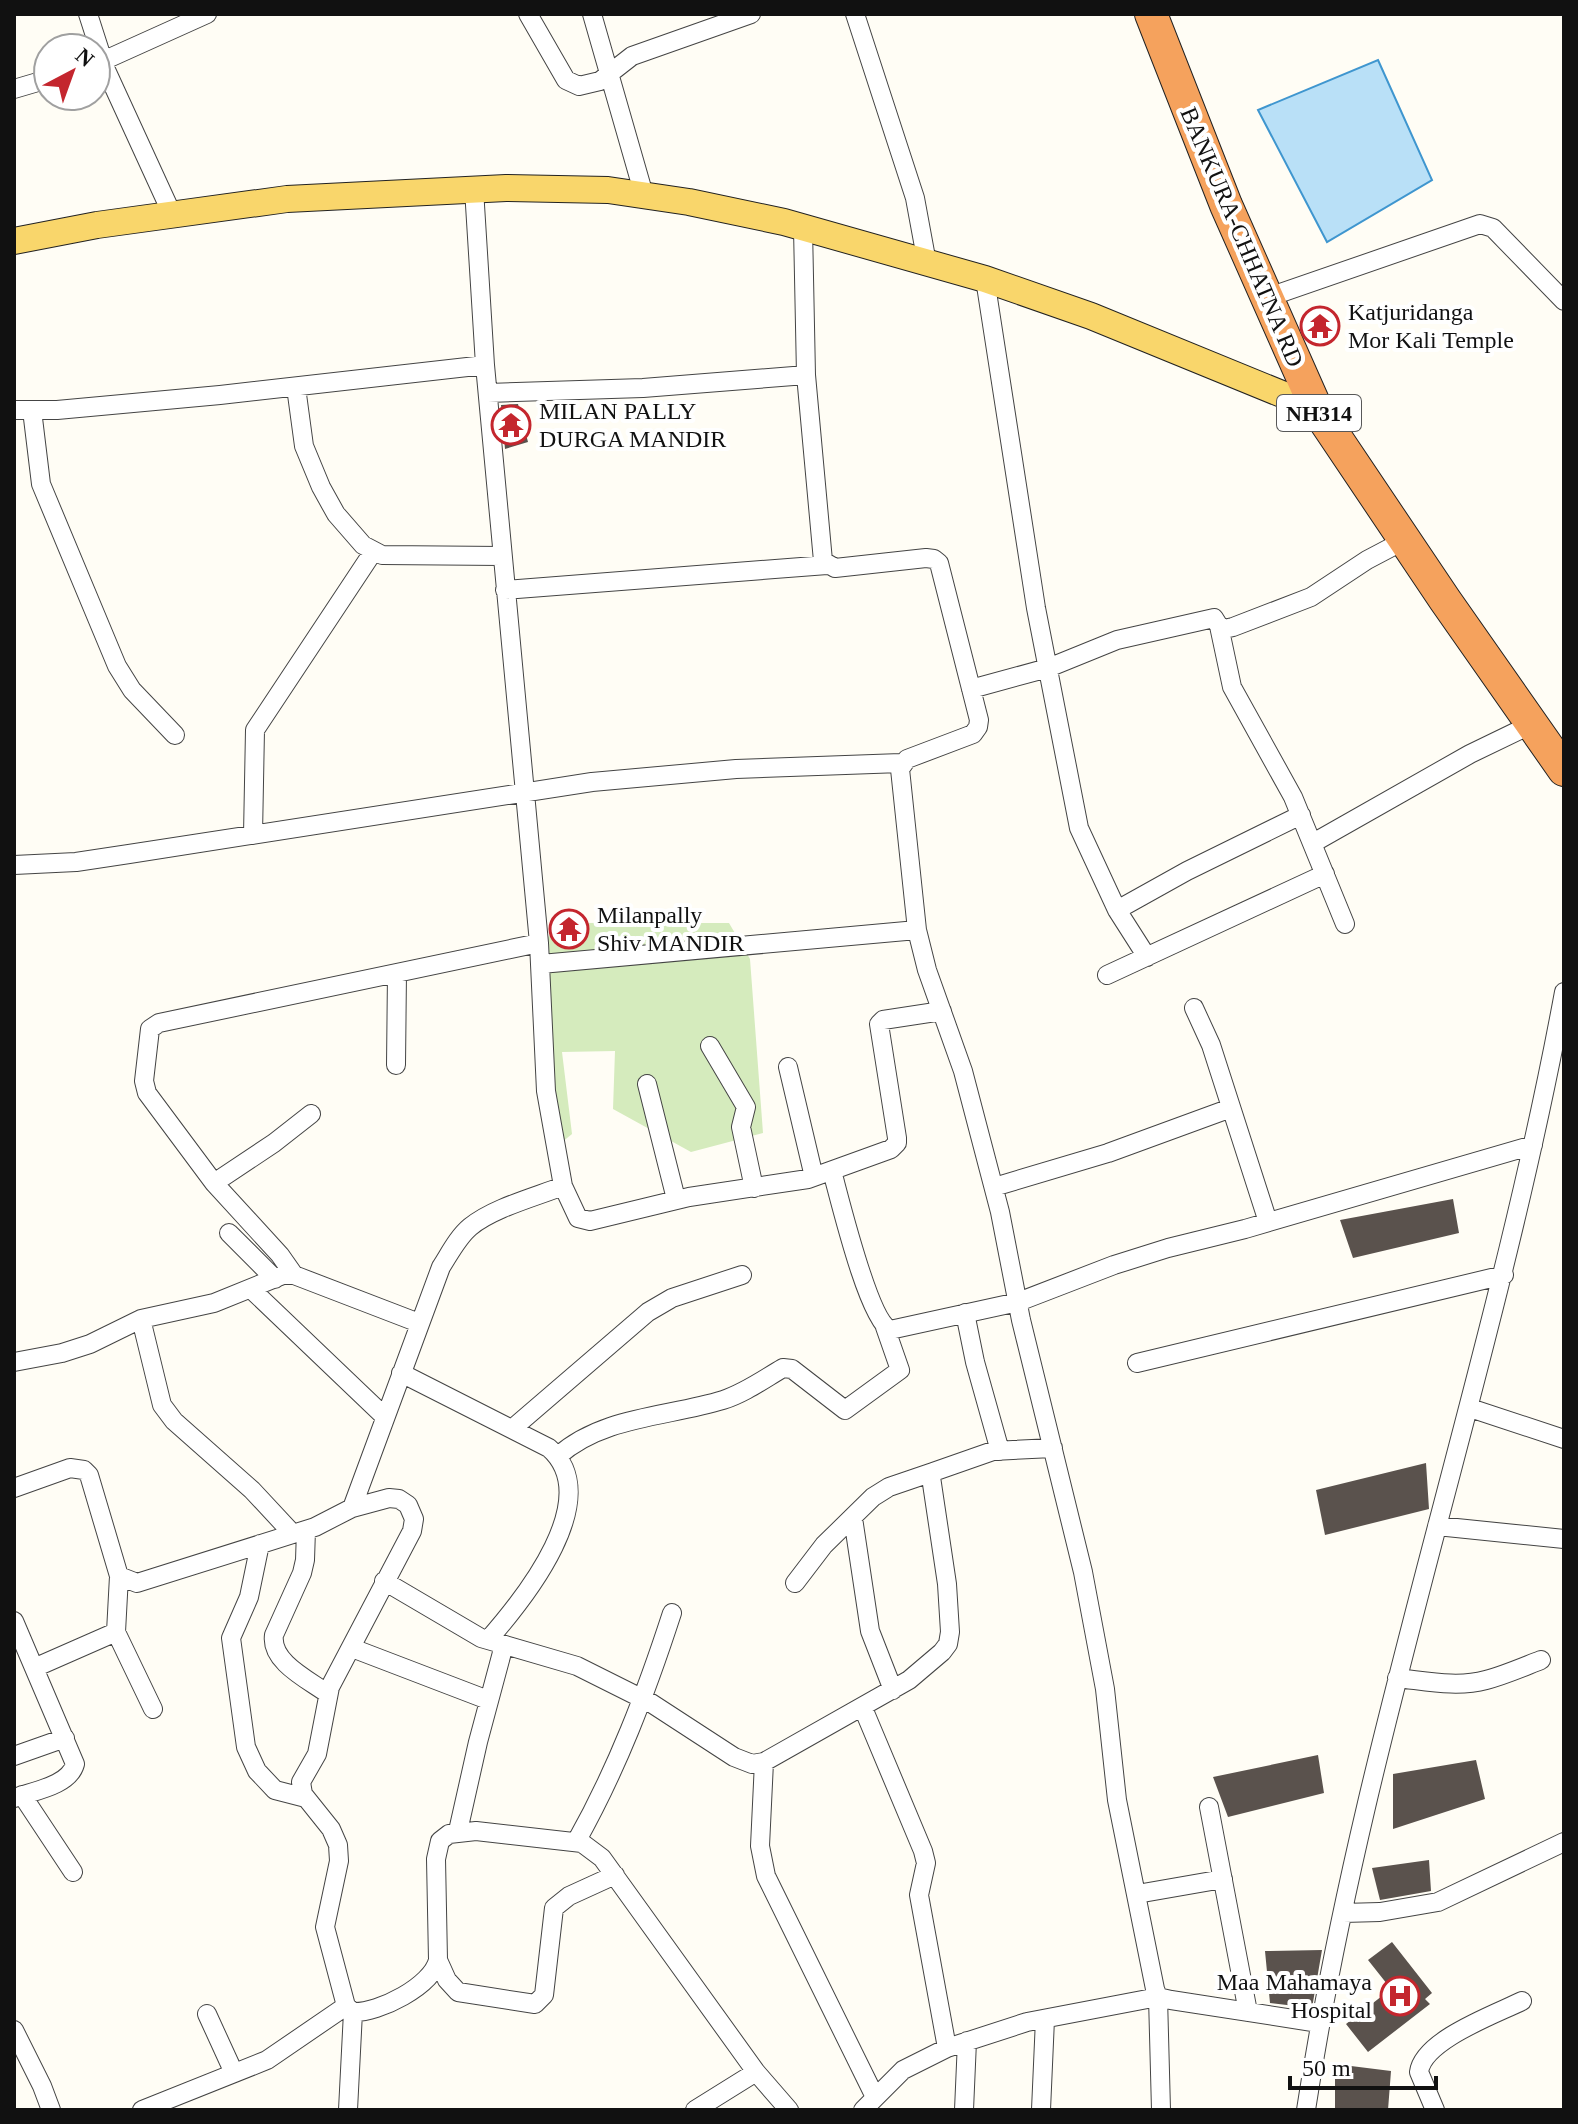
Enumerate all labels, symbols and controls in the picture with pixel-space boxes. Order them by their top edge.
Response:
north arrow [32,32,112,112]
text: N [71,43,99,72]
street label: BANKURA-CHHATNA RD [1175,103,1309,371]
place label: Katjuridanga Mor Kali Temple [1348,299,1514,353]
temple icon: Katjuridanga Mor Kali Temple [1299,305,1341,347]
road number: NH314 [1277,395,1361,431]
place label: MILAN PALLY DURGA MANDIR [539,398,726,452]
temple icon: MILAN PALLY DURGA MANDIR [490,404,532,446]
place label: Milanpally Shiv MANDIR [597,902,744,956]
temple icon: Milanpally Shiv MANDIR [548,908,590,950]
place label: Maa Mahamaya Hospital [1217,1969,1372,2023]
hospital icon: Maa Mahamaya Hospital [1379,1975,1421,2017]
scale bar [1290,2040,1436,2090]
text: 50 m [1302,2055,1351,2081]

